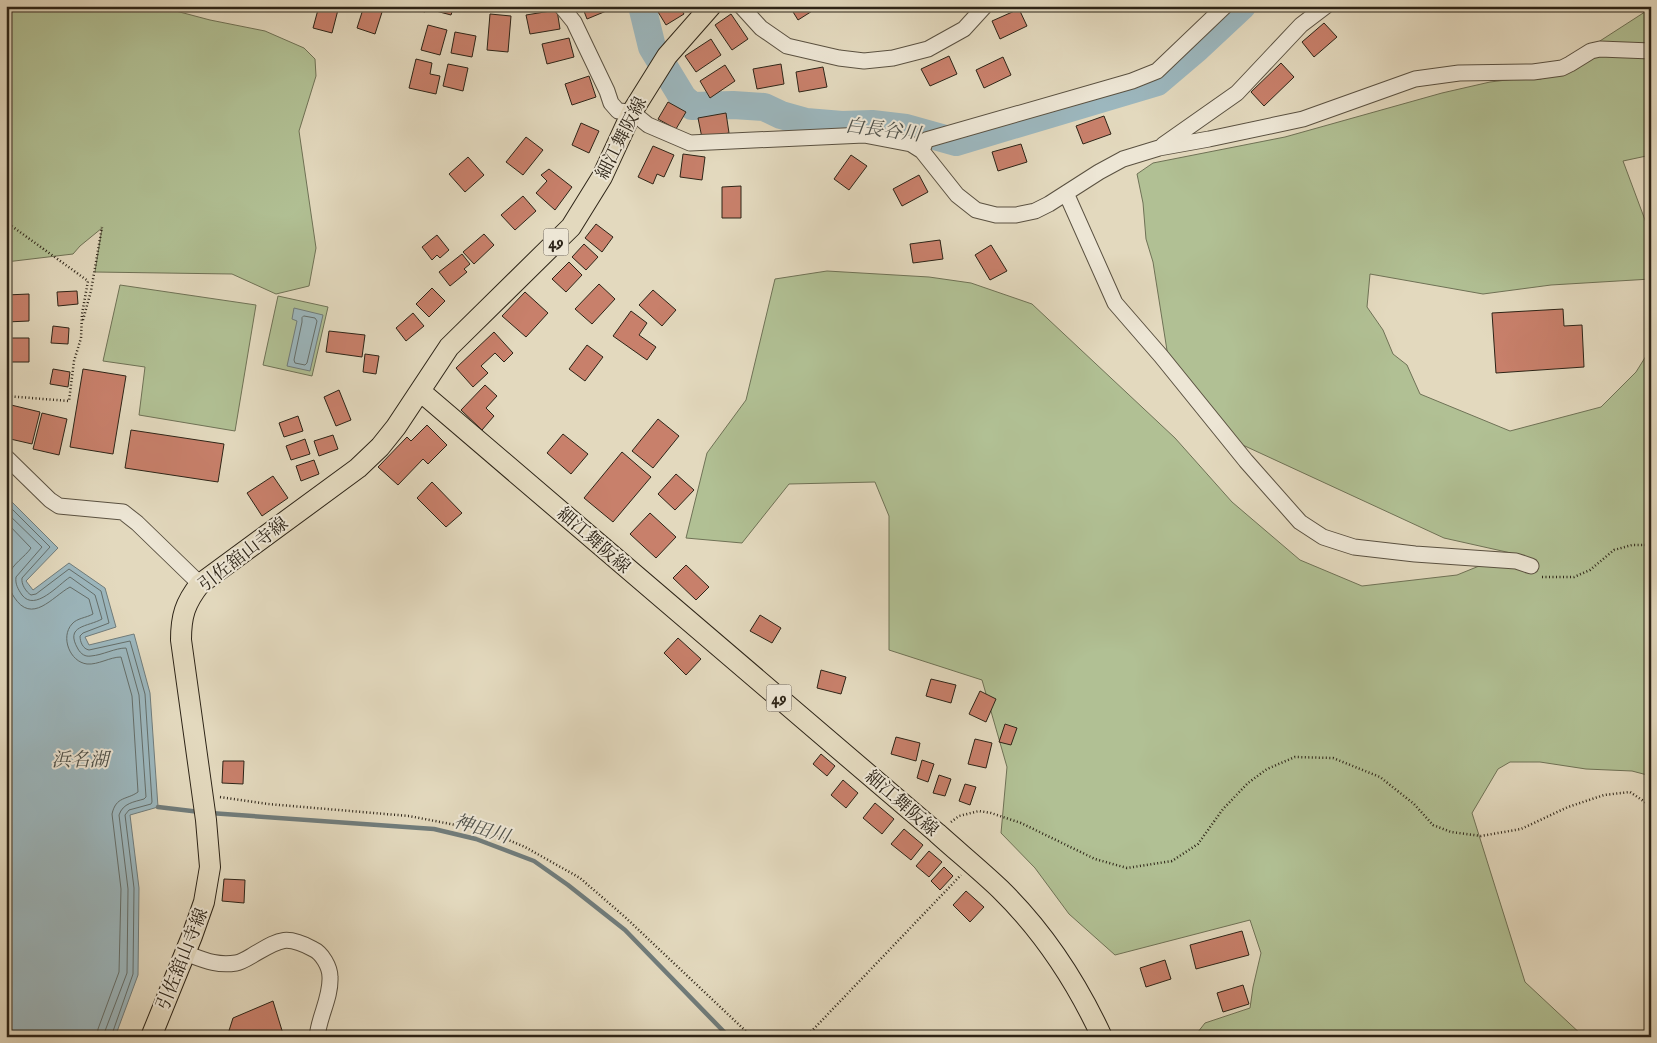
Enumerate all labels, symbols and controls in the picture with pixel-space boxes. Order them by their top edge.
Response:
street label: 細江舞阪線 [592,93,653,184]
water label: 白長谷川 [844,114,924,148]
road number: 49 [544,228,568,256]
street label: 細江舞阪線 [552,503,635,579]
street label: 引佐舘山寺線 [194,513,294,597]
road number: 49 [766,684,792,711]
water label: 浜名湖 [51,749,111,773]
street label: 細江舞阪線 [860,766,943,842]
water label: 神田川 [451,810,514,850]
street label: 引佐舘山寺線 [152,905,214,1014]

